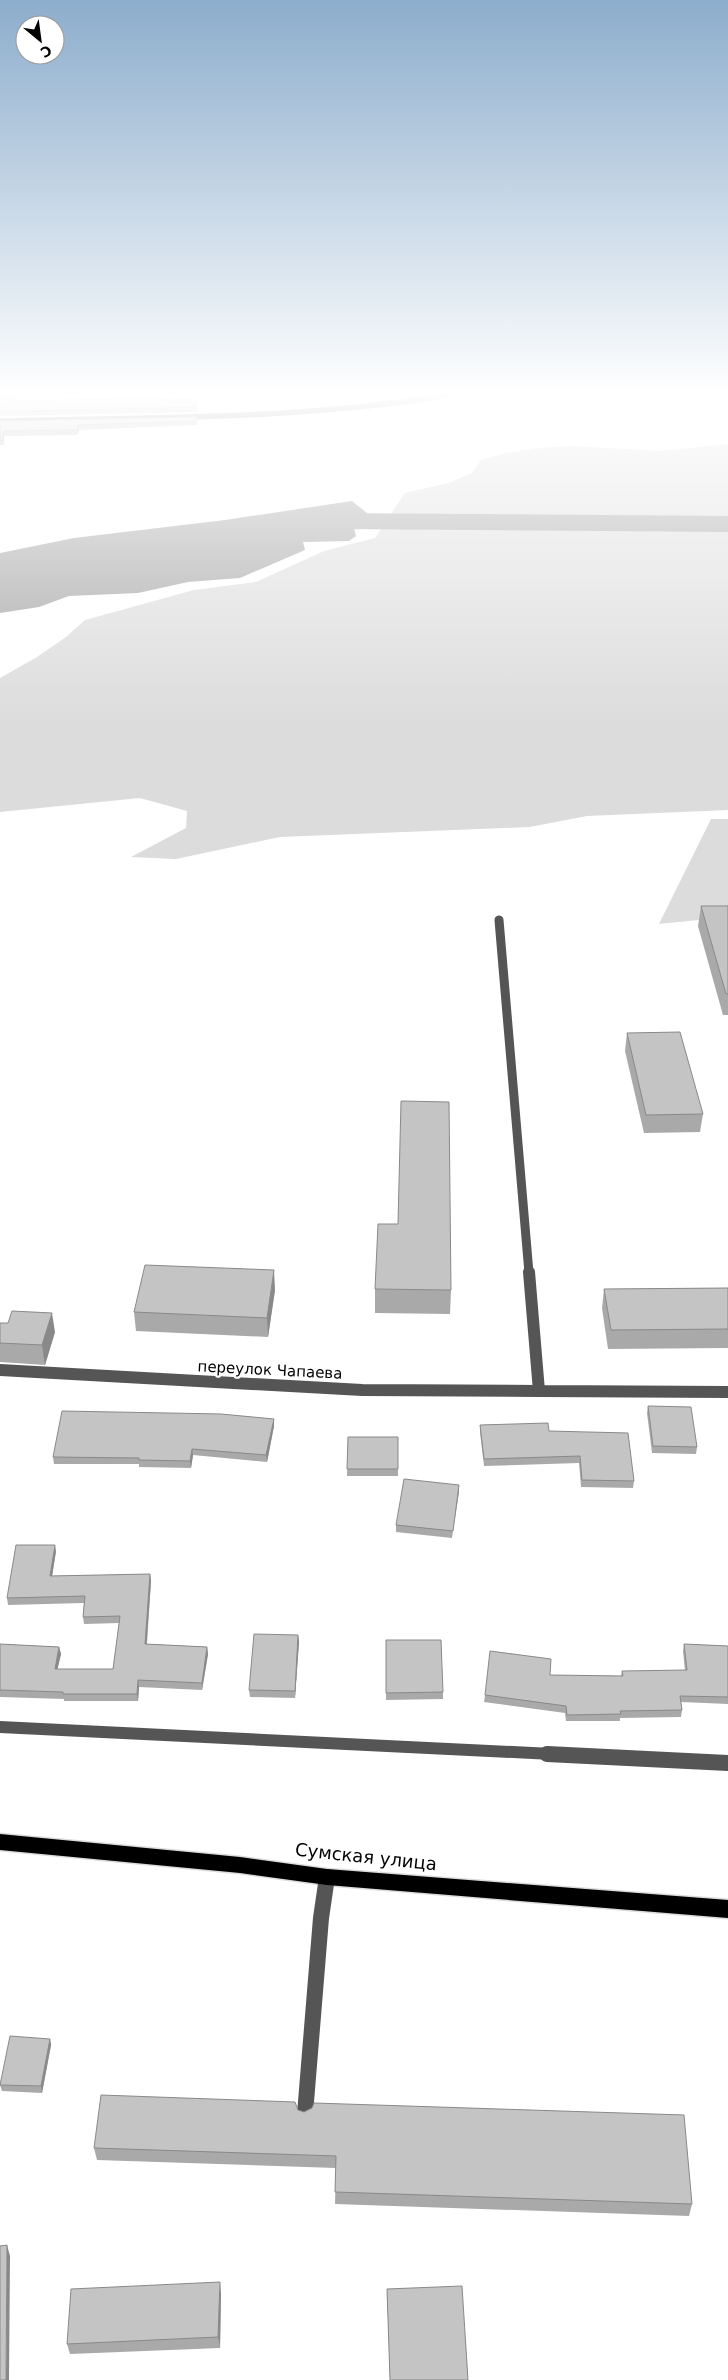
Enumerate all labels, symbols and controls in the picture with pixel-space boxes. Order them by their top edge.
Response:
north arrow [15,15,65,65]
text: С [38,42,55,61]
street label: переулок Чапаева [197,1357,343,1383]
street label: Сумская улица [294,1839,438,1874]

